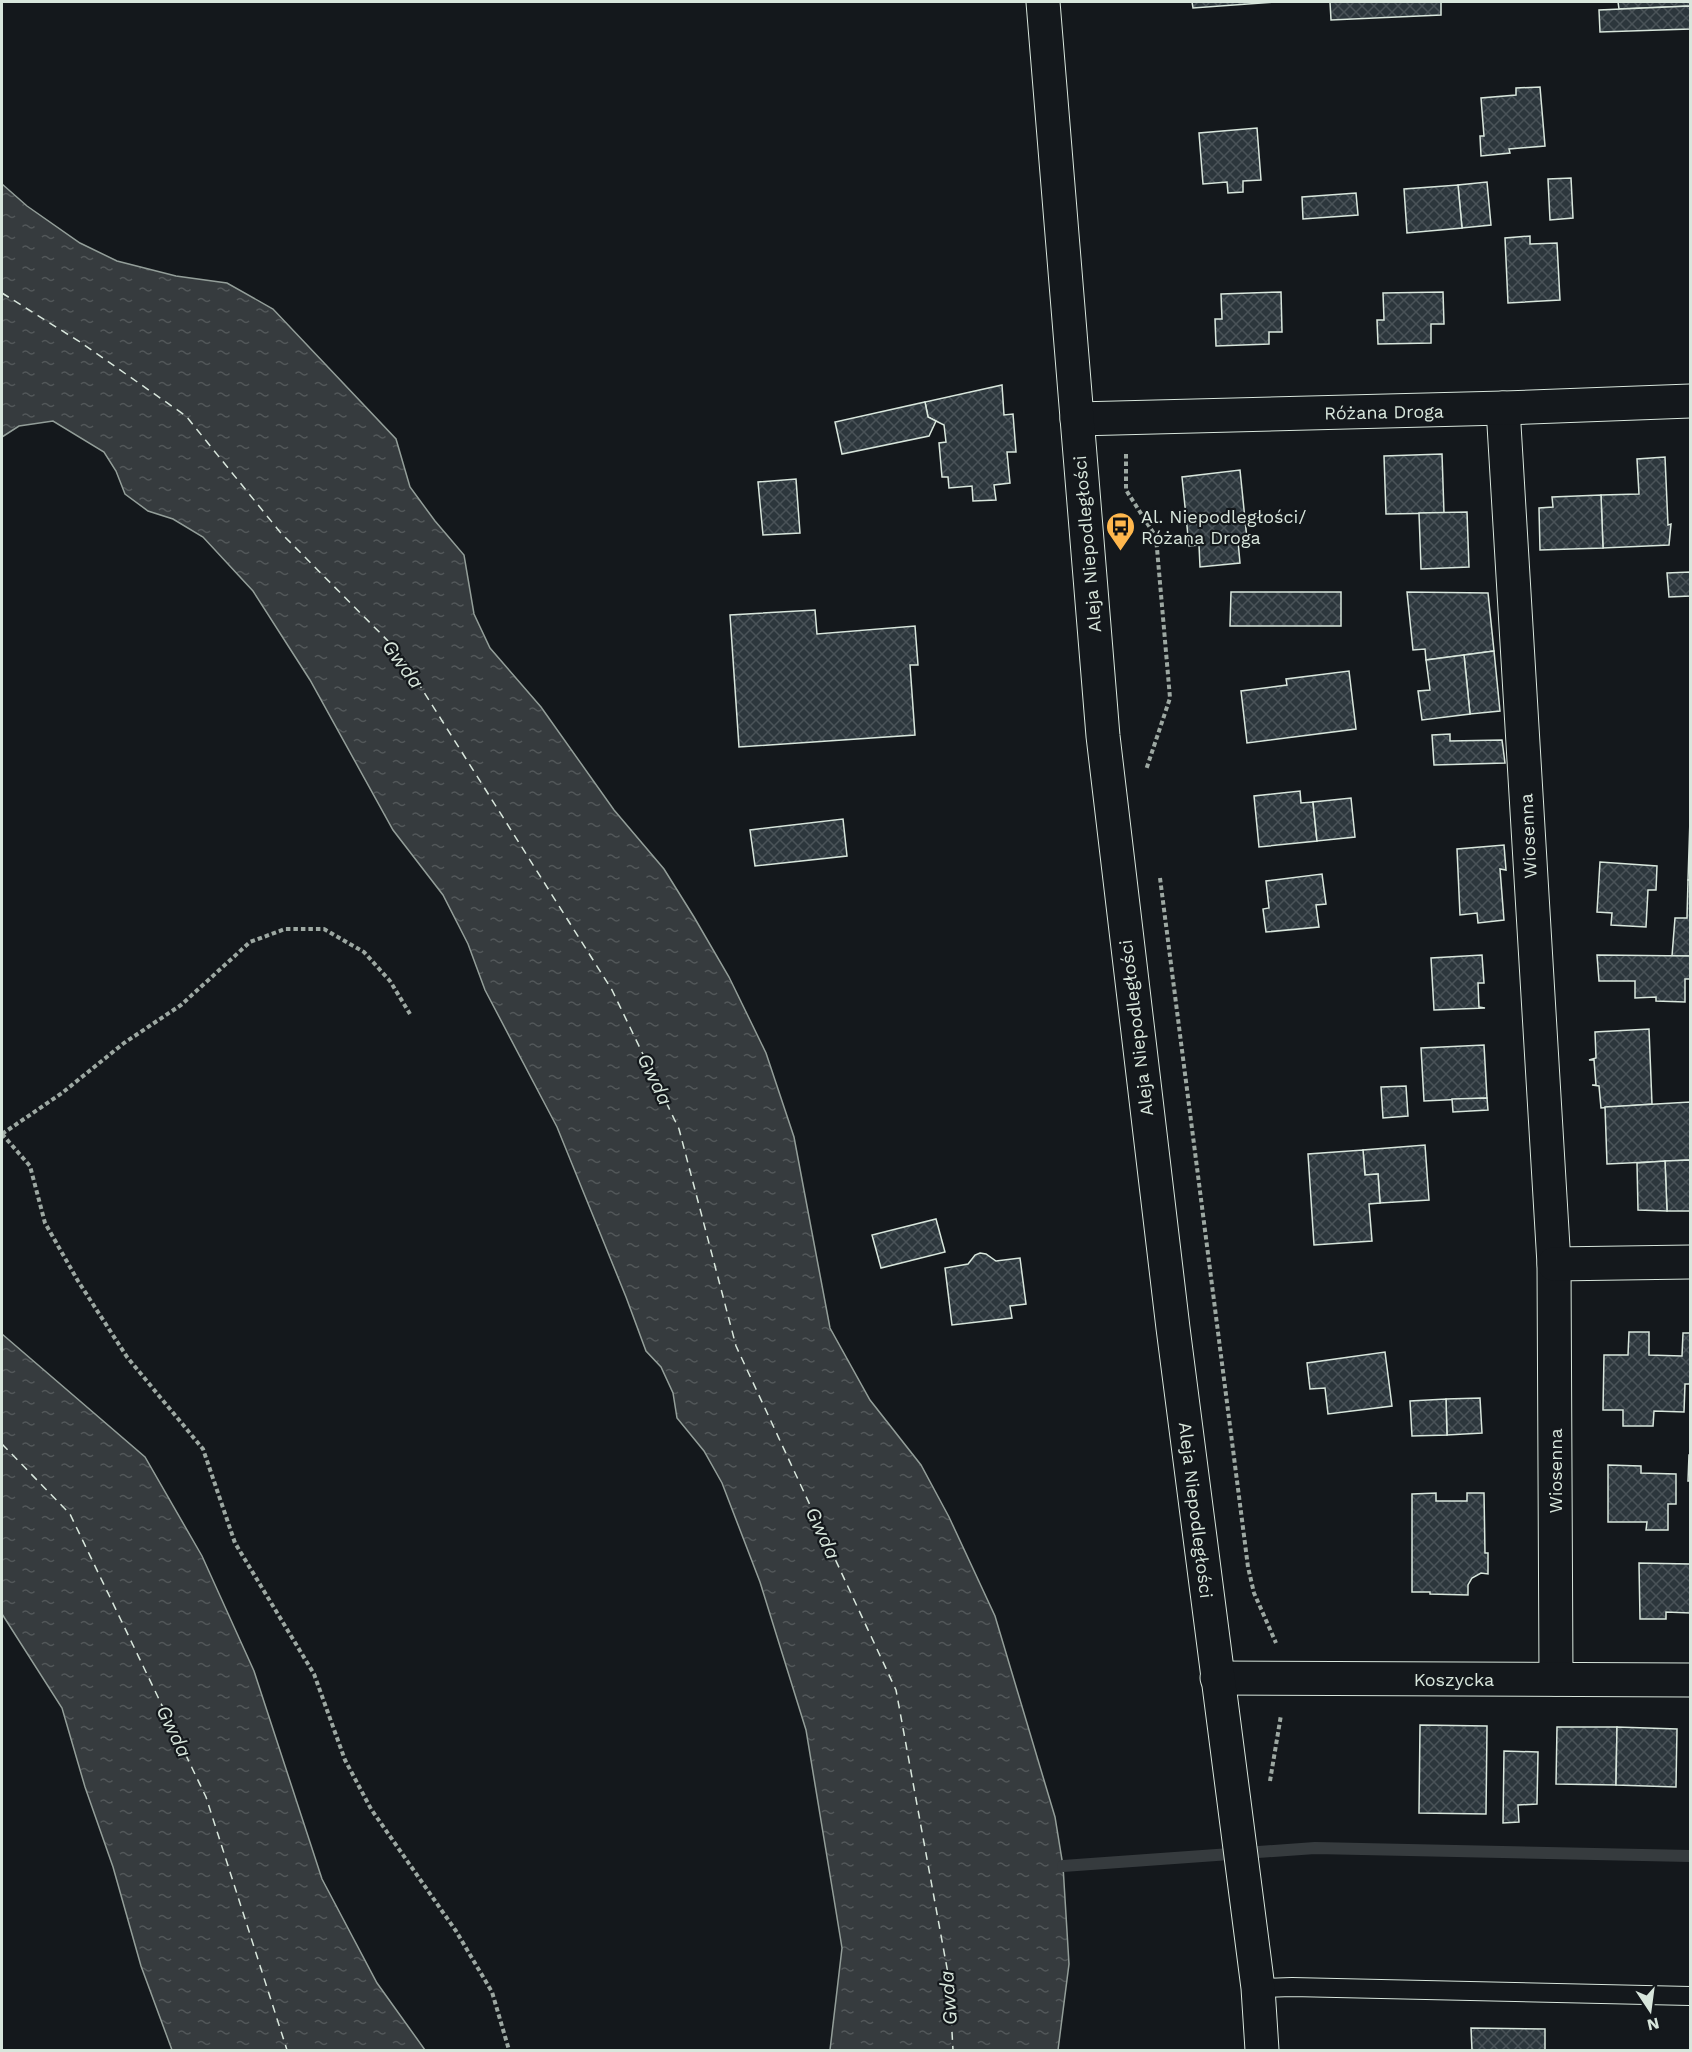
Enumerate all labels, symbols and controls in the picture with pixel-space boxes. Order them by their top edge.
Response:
street label: Różana Droga [1324,400,1444,424]
street label: Aleja Niepodległości [1069,455,1105,633]
place label: Al. Niepodległości/ Różana Droga [1141,506,1306,548]
bus stop icon: Al. Niepodległości/ Różana Droga [1104,510,1136,552]
water label: Gwda [377,635,429,693]
street label: Wiosenna [1515,793,1541,879]
street label: Aleja Niepodległości [1115,939,1157,1117]
water label: Gwda [632,1049,678,1109]
street label: Aleja Niepodległości [1175,1421,1217,1599]
street label: Wiosenna [1545,1428,1566,1514]
water label: Gwda [801,1503,845,1563]
street label: Koszycka [1414,1669,1494,1690]
water label: Gwda [151,1701,197,1761]
water label: Gwda [934,1970,962,2026]
north arrow [1620,1980,1680,2040]
text: N [1645,2014,1661,2035]

